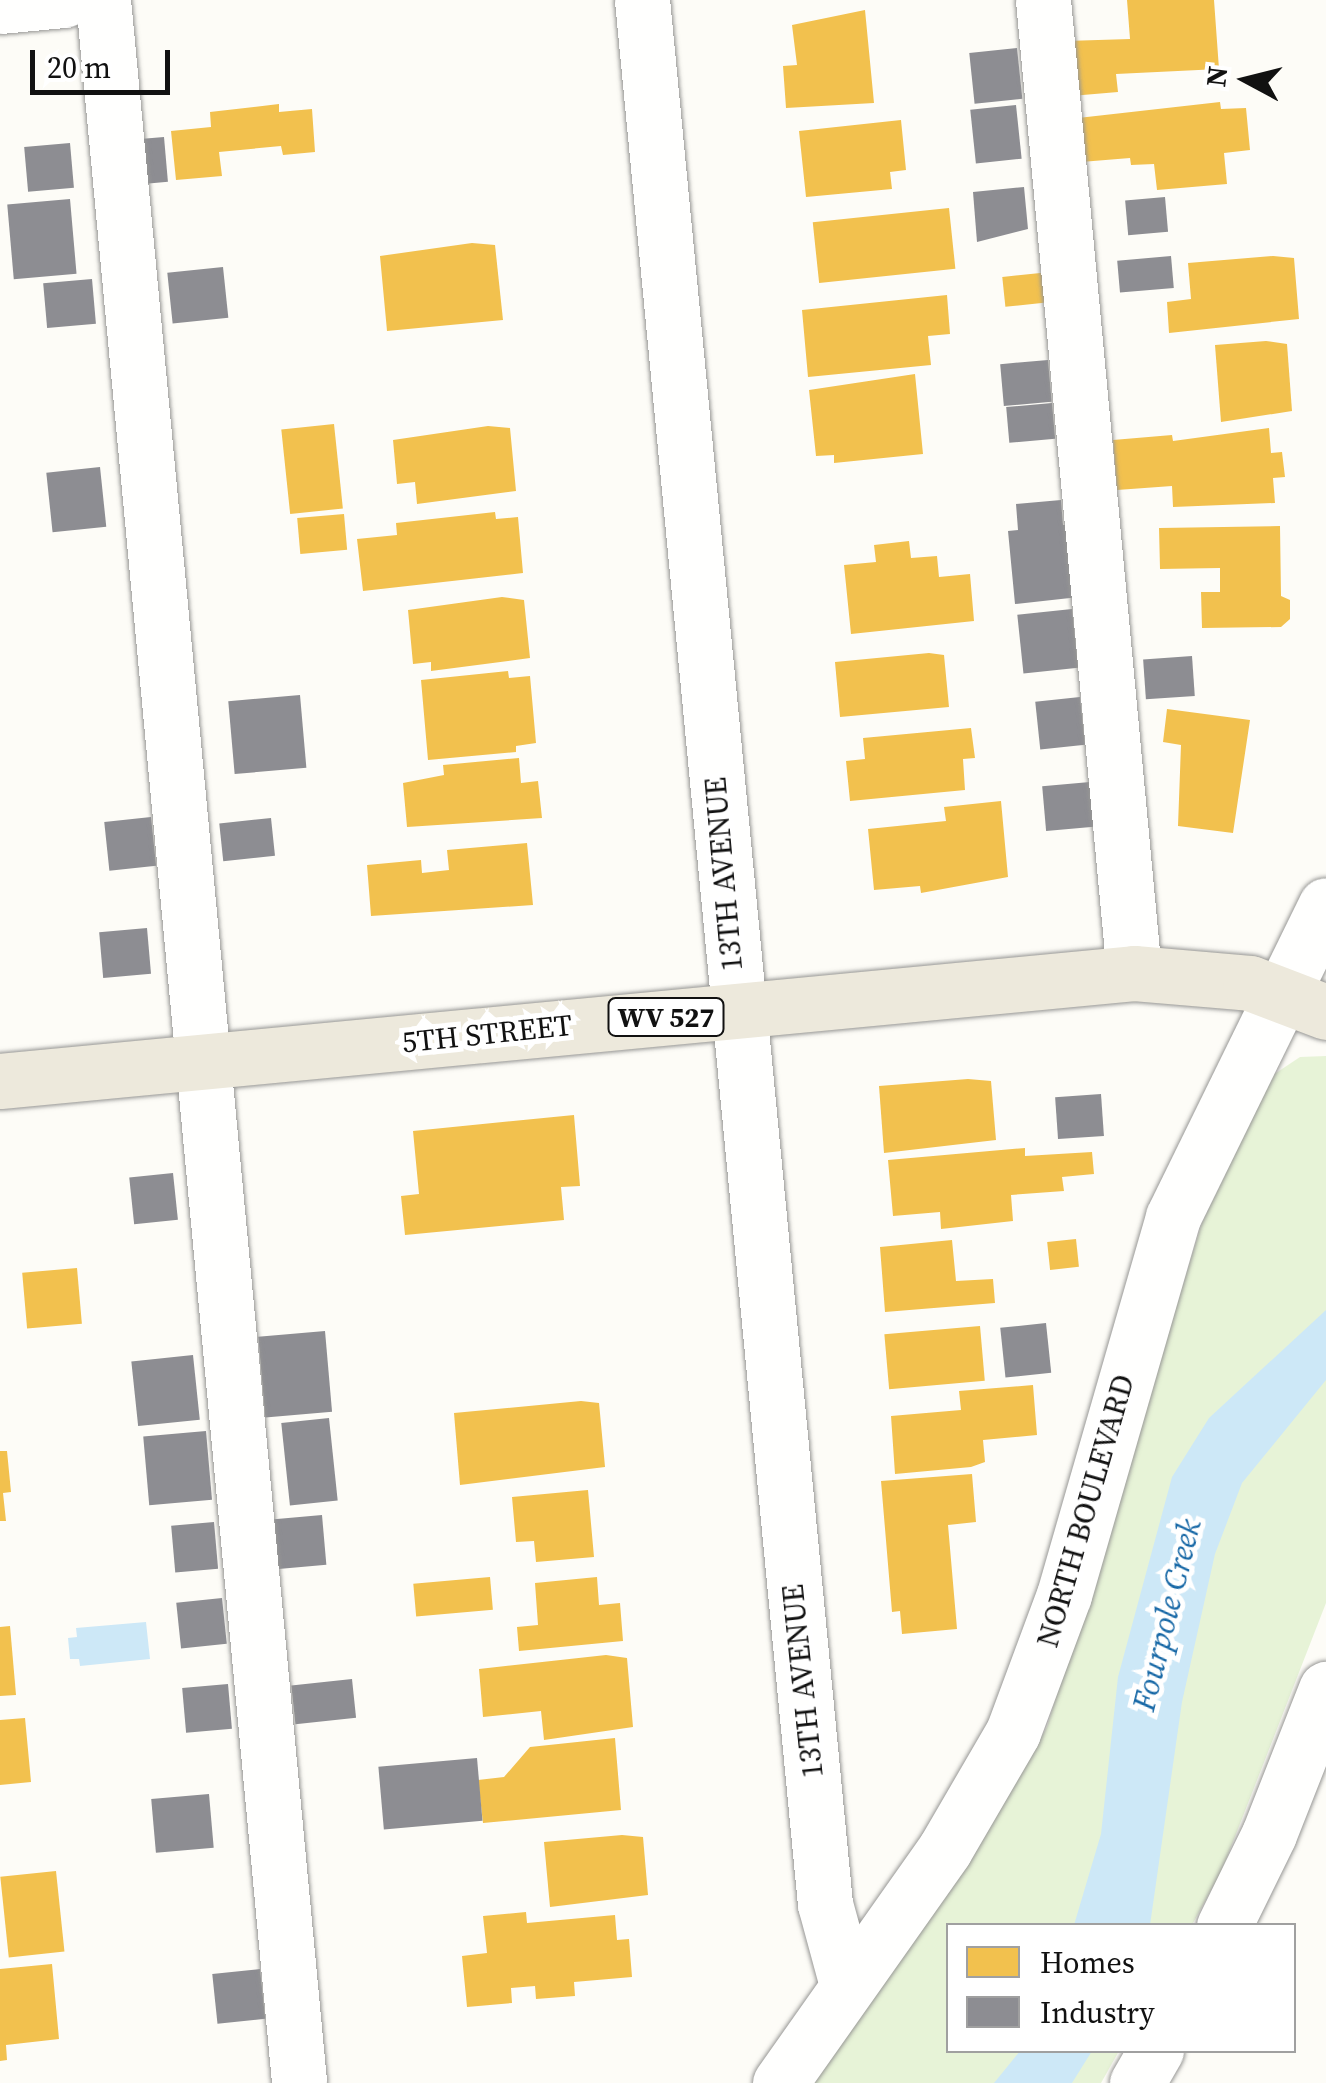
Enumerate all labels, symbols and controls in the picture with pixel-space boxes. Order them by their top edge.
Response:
scale bar [35,30,175,92]
north arrow [1196,30,1296,130]
text: 20 m [47,47,111,88]
text: N [1196,64,1236,89]
street label: 13TH AVENUE [698,776,750,972]
road number: WV 527 [606,994,726,1040]
street label: 5TH STREET [400,1007,574,1061]
street label: NORTH BOULEVARD [1030,1371,1142,1651]
water label: Fourpole Creek [1125,1515,1209,1715]
street label: 13TH AVENUE [775,1582,831,1780]
legend [946,1923,1296,2053]
text: Homes [1040,1942,1135,1983]
text: Industry [1040,1992,1155,2033]

